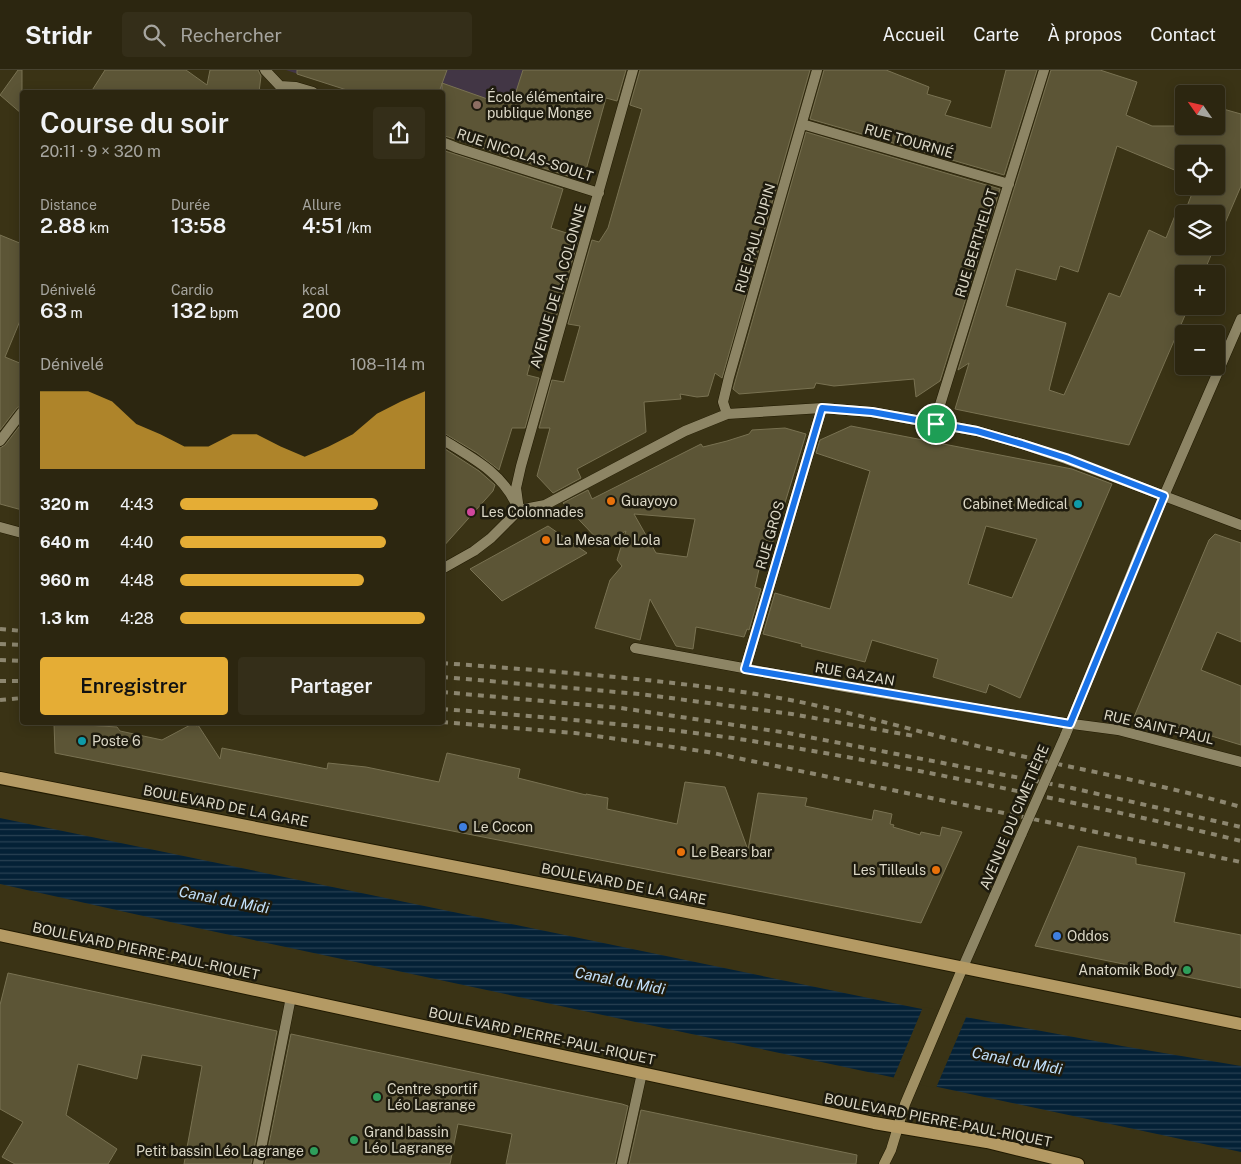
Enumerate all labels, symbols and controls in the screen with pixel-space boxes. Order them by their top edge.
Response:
search box [122,12,472,57]
text: Stridr [25,21,92,49]
icon: search [140,21,168,49]
text: Rechercher [180,24,282,46]
text: Accueil [883,24,945,45]
text: Carte [973,24,1019,45]
text: À propos [1047,24,1122,45]
text: Contact [1150,24,1216,45]
north arrow [1175,85,1225,135]
map controls [1175,85,1225,375]
place label: École élémentaire publique Monge [487,88,604,121]
marker: École élémentaire publique Monge [471,99,483,111]
text: Course du soir [40,106,229,139]
button: share [373,107,425,159]
street label: RUE TOURNIÉ [863,120,956,161]
street label: RUE NICOLAS-SOULT [455,125,595,185]
text: 20:11 · 9 × 320 m [40,142,161,161]
button: locate [1175,145,1225,195]
street label: RUE PAUL DUPIN [732,182,778,294]
street label: RUE BERTHELOT [952,187,1000,299]
text: Distance [40,197,97,213]
text: Durée [171,197,210,213]
text: Allure [302,197,342,213]
street label: AVENUE DE LA COLONNE [527,202,589,370]
button: layers [1175,205,1225,255]
text: 2.88 [40,213,86,238]
text: 13:58 [171,213,226,238]
text: 4:51 [302,213,343,238]
text: km [86,220,109,236]
text: /km [343,220,372,236]
button: + [1175,265,1225,315]
text: Dénivelé [40,282,96,298]
text: Cardio [171,282,213,298]
text: kcal [302,282,329,298]
text: 63 [40,298,67,323]
text: 132 [171,298,206,323]
text: 200 [302,298,341,323]
text: m [67,305,83,321]
text: bpm [206,305,239,321]
button: − [1175,325,1225,375]
text: Dénivelé [40,355,104,374]
text: 108–114 m [350,355,425,374]
pin [915,403,957,445]
icon: arrive [922,410,950,438]
place label: Guayoyo [621,493,677,509]
text: 320 m [40,495,89,514]
text: 4:43 [120,495,154,514]
marker: Guayoyo [605,495,617,507]
place label: Cabinet Medical [963,496,1068,512]
marker: Cabinet Medical [1072,498,1084,510]
street label: RUE GROS [753,499,787,571]
place label: Les Colonnades [481,504,584,520]
marker: Les Colonnades [465,506,477,518]
place label: La Mesa de Lola [556,532,661,548]
text: 640 m [40,533,89,552]
text: 4:40 [120,533,153,552]
marker: La Mesa de Lola [540,534,552,546]
text: 960 m [40,571,89,590]
text: 4:48 [120,571,154,590]
text: 1.3 km [40,609,89,628]
text: 4:28 [120,609,154,628]
button: Enregistrer [40,657,228,715]
button: Partager [238,657,425,715]
street label: RUE GAZAN [814,659,896,689]
street label: RUE SAINT-PAUL [1102,707,1216,747]
place label: Poste 6 [92,733,141,749]
marker: Poste 6 [76,735,88,747]
street label: AVENUE DU CIMETIÈRE [975,742,1052,892]
street label: BOULEVARD DE LA GARE [142,782,310,830]
place label: Le Cocon [473,819,533,835]
marker: Le Cocon [457,821,469,833]
place label: Le Bears bar [691,844,772,860]
marker: Le Bears bar [675,846,687,858]
street label: BOULEVARD DE LA GARE [540,860,708,908]
place label: Les Tilleuls [853,862,926,878]
marker: Les Tilleuls [930,864,942,876]
water label: Canal du Midi [177,882,271,917]
street label: BOULEVARD PIERRE-PAUL-RIQUET [31,919,261,983]
place label: Oddos [1067,928,1109,944]
marker: Oddos [1051,930,1063,942]
place label: Anatomik Body [1078,962,1178,978]
water label: Canal du Midi [573,963,667,998]
marker: Anatomik Body [1181,964,1193,976]
street label: BOULEVARD PIERRE-PAUL-RIQUET [427,1004,657,1068]
water label: Canal du Midi [970,1043,1064,1078]
place label: Centre sportif Léo Lagrange [387,1081,478,1113]
street label: BOULEVARD PIERRE-PAUL-RIQUET [823,1090,1053,1150]
marker: Centre sportif Léo Lagrange [371,1091,383,1103]
place label: Grand bassin Léo Lagrange [364,1124,453,1156]
marker: Grand bassin Léo Lagrange [348,1134,360,1146]
place label: Petit bassin Léo Lagrange [136,1143,304,1159]
marker: Petit bassin Léo Lagrange [308,1145,320,1157]

